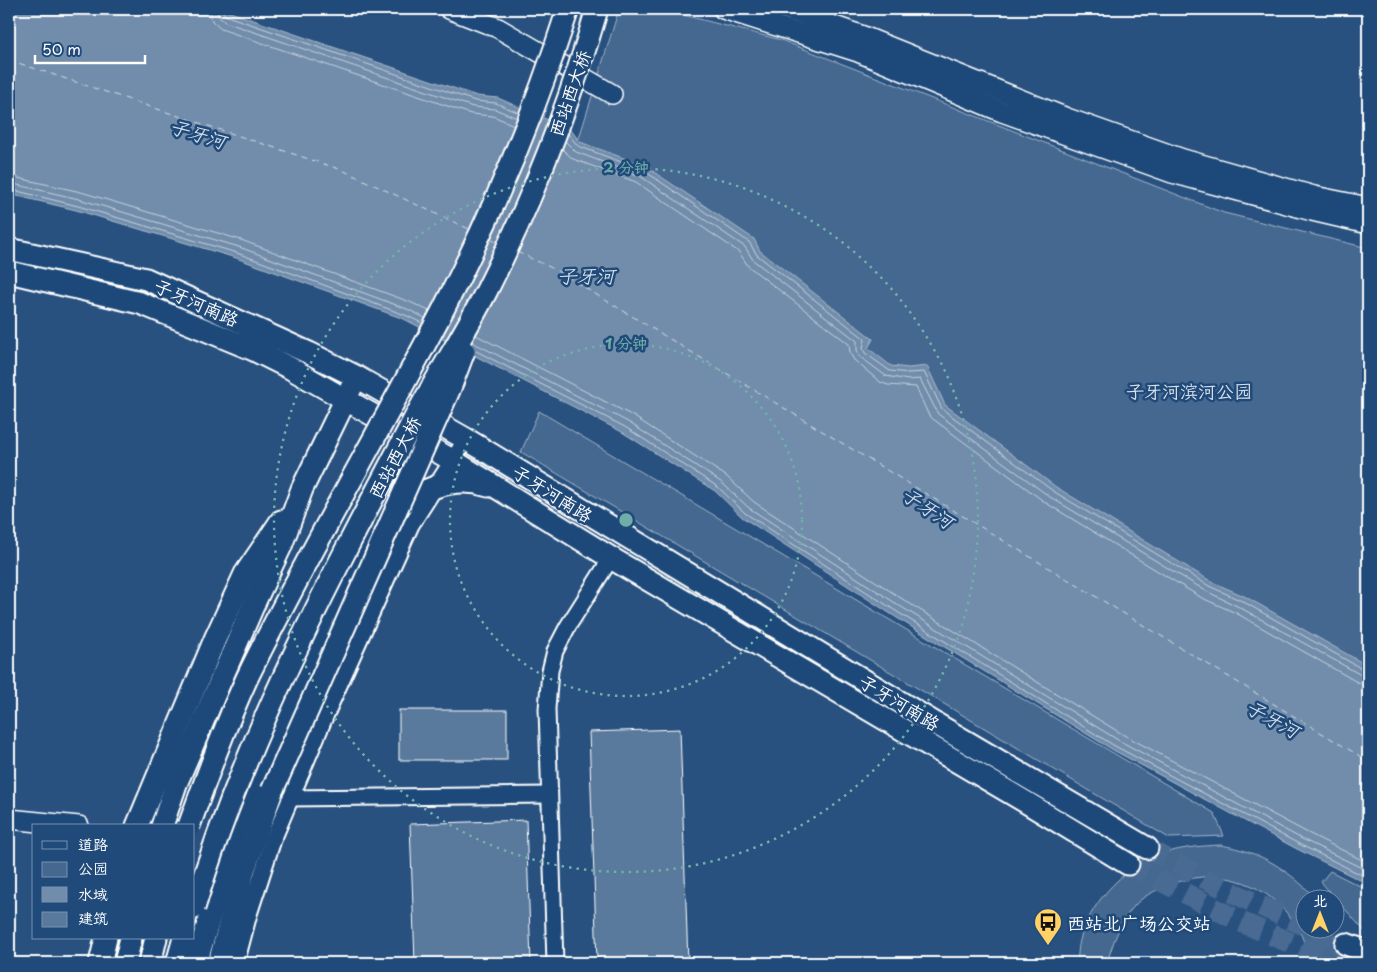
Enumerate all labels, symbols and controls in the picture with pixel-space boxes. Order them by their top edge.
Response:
scale bar [35,32,145,64]
text: 50 m [42,37,81,60]
street label: 西站西大桥 [542,46,596,140]
water label: 子牙河 [167,111,232,156]
text: 2 分钟 [603,155,649,178]
water label: 子牙河 [557,261,617,289]
street label: 子牙河南路 [150,271,244,333]
text: 1 分钟 [605,331,647,354]
park label: 子牙河滨河公园 [1126,377,1252,404]
street label: 西站西大桥 [361,411,427,503]
street label: 子牙河南路 [508,458,598,528]
water label: 子牙河 [897,479,962,536]
centre of rings [617,511,635,529]
street label: 子牙河南路 [854,667,946,737]
water label: 子牙河 [1241,692,1307,746]
legend [32,824,195,940]
text: 道路 [78,832,108,855]
text: 公园 [78,856,108,879]
text: 水域 [78,882,108,905]
north arrow [1294,890,1344,940]
text: 北 [1313,890,1327,911]
text: 建筑 [78,906,108,929]
bus stop icon: 西站北广场公交站 [1033,907,1063,946]
place label: 西站北广场公交站 [1067,909,1211,936]

